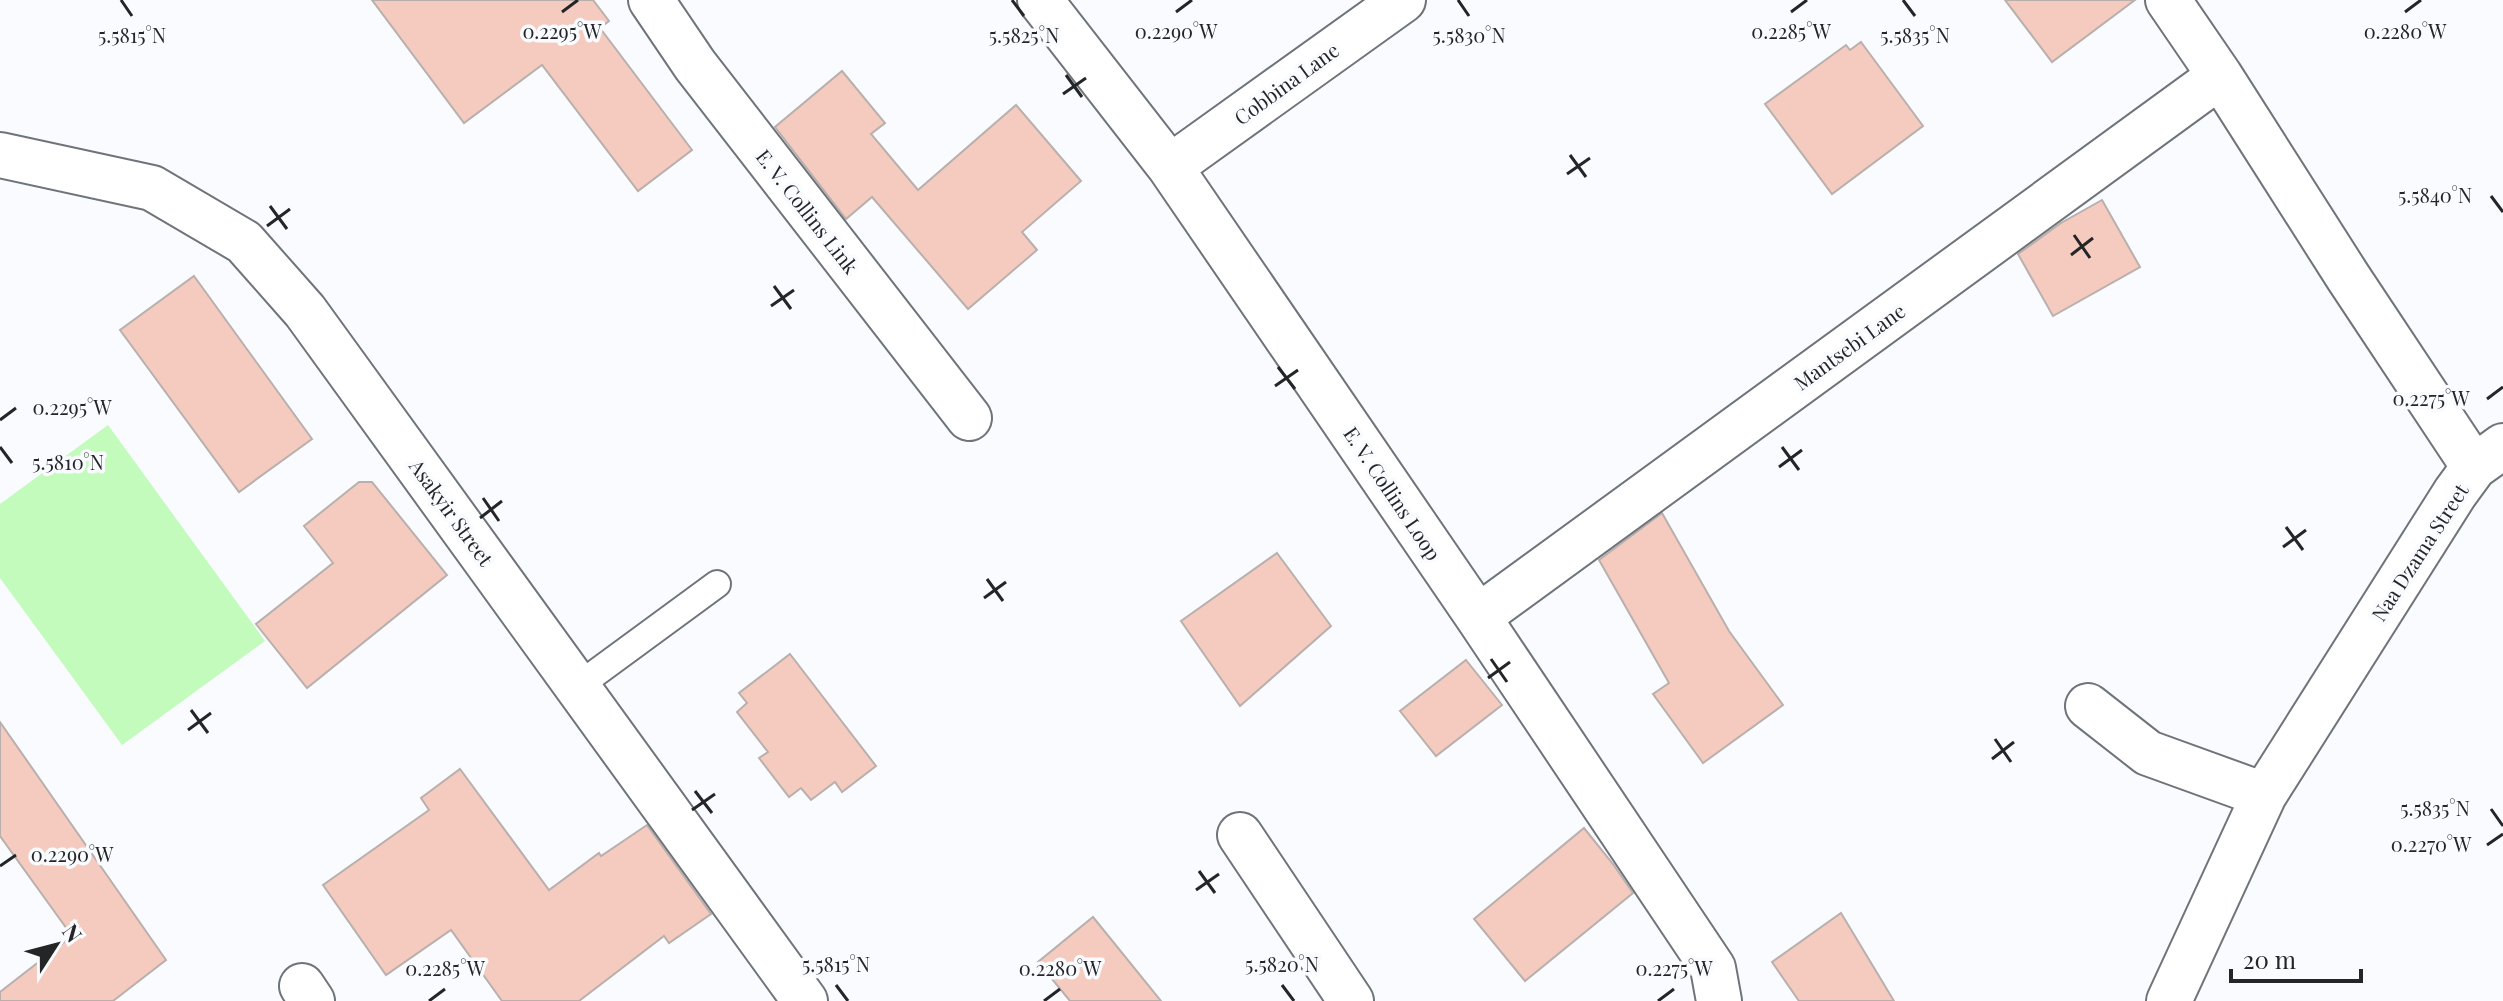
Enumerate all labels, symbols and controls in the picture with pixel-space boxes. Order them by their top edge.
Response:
text: 0.2295°W [522,17,603,44]
text: 0.2290°W [1135,17,1218,44]
text: 0.2285°W [1751,17,1832,44]
text: 0.2280°W [2364,17,2447,44]
text: 5.5815°N [98,21,166,48]
text: 5.5825°N [989,21,1059,48]
text: 5.5830°N [1433,21,1506,48]
text: 5.5835°N [1880,21,1950,48]
street label: Cobbina Lane [1228,36,1344,130]
street label: E. V. Collins Link [751,143,865,279]
text: 5.5840°N [2398,181,2472,208]
street label: Mantsebi Lane [1788,297,1910,395]
text: 0.2275°W [2392,384,2470,411]
text: 0.2295°W [32,393,113,420]
street label: E. V. Collins Loop [1338,421,1448,565]
text: 5.5810°N [32,448,104,475]
street label: Asakyir Street [404,452,500,571]
street label: Naa Dzama Street [2365,477,2474,626]
text: 5.5835°N [2400,794,2470,821]
text: 0.2270°W [2391,830,2472,857]
text: 0.2290°W [31,840,114,867]
north arrow [16,905,96,985]
text: N [56,917,90,948]
scale bar [2231,933,2361,983]
text: 20 m [2243,943,2296,975]
text: 5.5815°N [802,950,870,977]
text: 5.5820°N [1245,950,1319,977]
text: 0.2285°W [405,954,486,981]
text: 0.2280°W [1019,954,1102,981]
text: 0.2275°W [1635,954,1713,981]

